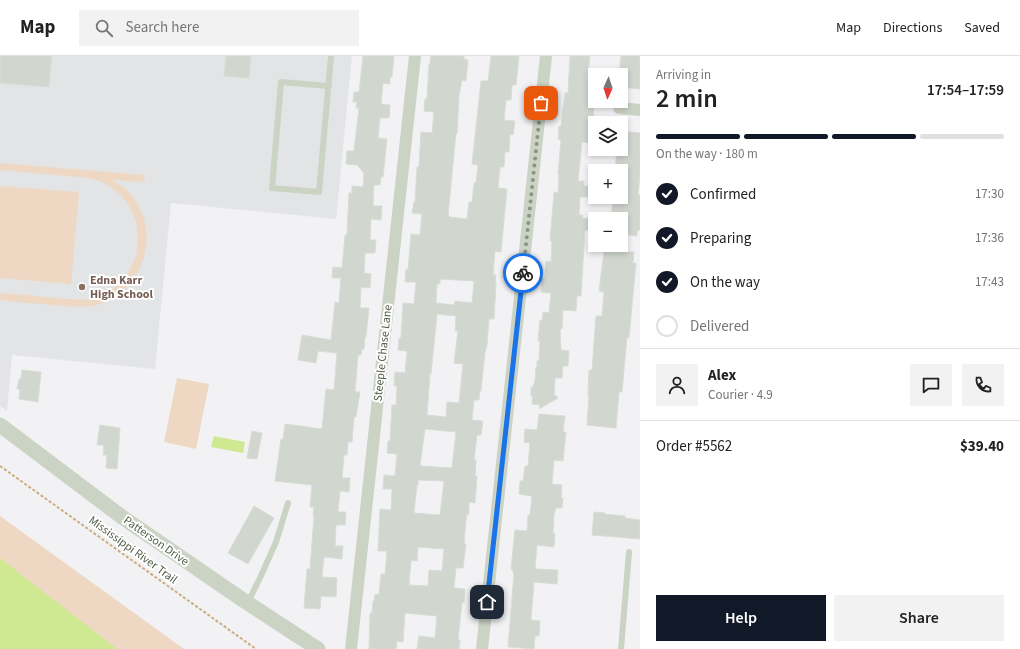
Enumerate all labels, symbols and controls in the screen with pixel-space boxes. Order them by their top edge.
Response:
search box [79,10,359,46]
text: Map [20,14,55,41]
icon: search [93,17,115,39]
text: Search here [125,17,199,38]
text: Map [836,18,861,38]
text: Directions [883,18,942,38]
text: Saved [964,18,1000,38]
text: Arriving in [656,66,711,84]
north arrow [588,68,628,108]
map controls [588,68,628,252]
text: 2 min [656,80,718,117]
text: 17:54–17:59 [927,80,1004,101]
pin [524,86,558,120]
icon: bag [530,92,552,114]
button: layers [588,116,628,156]
text: On the way · 180 m [656,145,758,163]
button: + [588,164,628,204]
icon: check [656,183,678,205]
text: Confirmed [690,184,756,205]
text: 17:30 [975,185,1004,203]
button: − [588,212,628,252]
icon: check [656,227,678,249]
text: Preparing [690,228,751,249]
text: 17:36 [975,229,1004,247]
courier [503,253,543,293]
icon: bike [512,262,534,284]
icon: check [656,271,678,293]
place label: Edna Karr High School [90,272,154,303]
text: On the way [690,272,760,293]
text: 17:43 [975,273,1004,291]
marker: Edna Karr High School [77,282,87,292]
street label: Steeple Chase Lane [369,304,397,402]
text: Delivered [690,316,749,337]
button: person [656,364,698,406]
button: chat [910,364,952,406]
button: phone [962,364,1004,406]
text: Alex [708,365,736,386]
text: Courier · 4.9 [708,386,773,404]
text: Order #5562 [656,436,732,457]
text: $39.40 [960,436,1004,457]
street label: Mississippi River Trail [85,512,181,588]
street label: Patterson Drive [120,512,192,570]
pin [470,585,504,619]
icon: home [476,591,498,613]
button: Help [656,595,826,641]
button: Share [834,595,1004,641]

